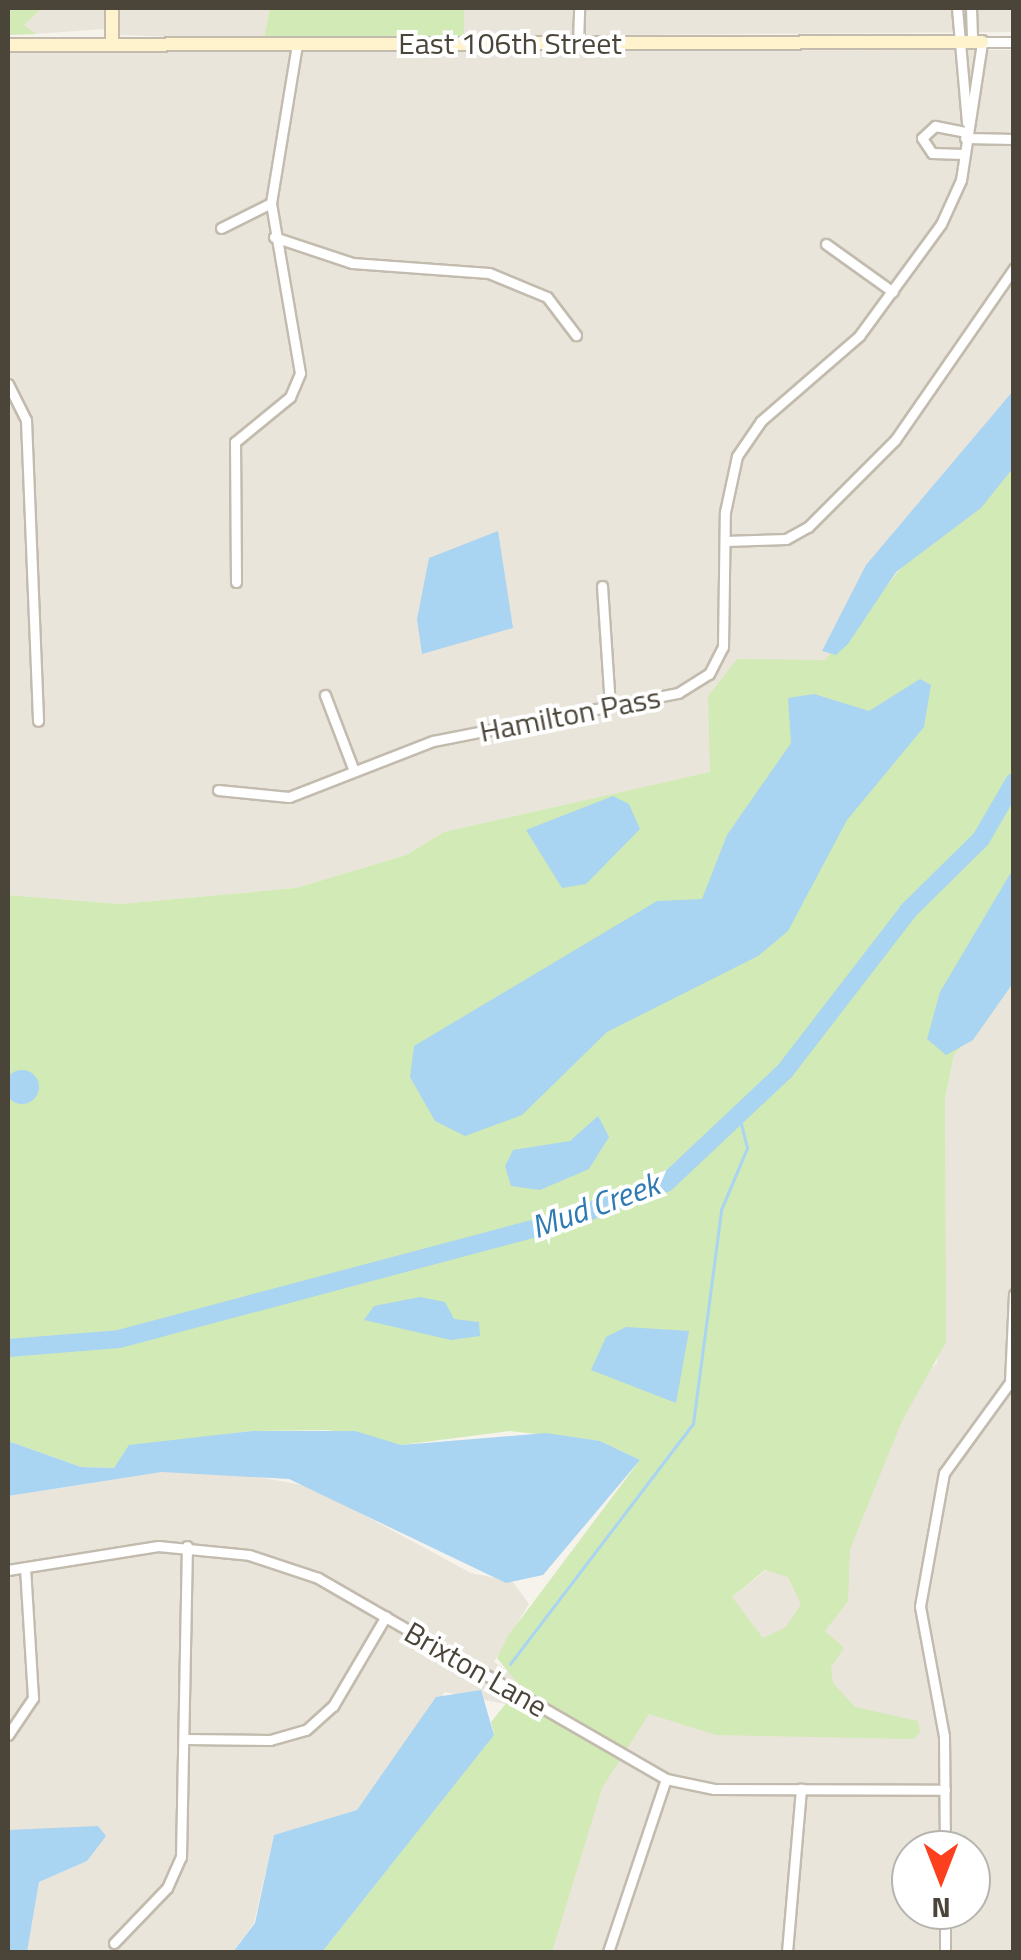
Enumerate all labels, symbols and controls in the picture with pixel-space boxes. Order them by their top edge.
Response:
street label: East 106th Street [398,25,622,61]
street label: Hamilton Pass [476,679,664,749]
water label: Mud Creek [526,1164,664,1246]
street label: Brixton Lane [398,1614,554,1724]
north arrow [891,1830,991,1930]
text: N [931,1887,951,1930]

